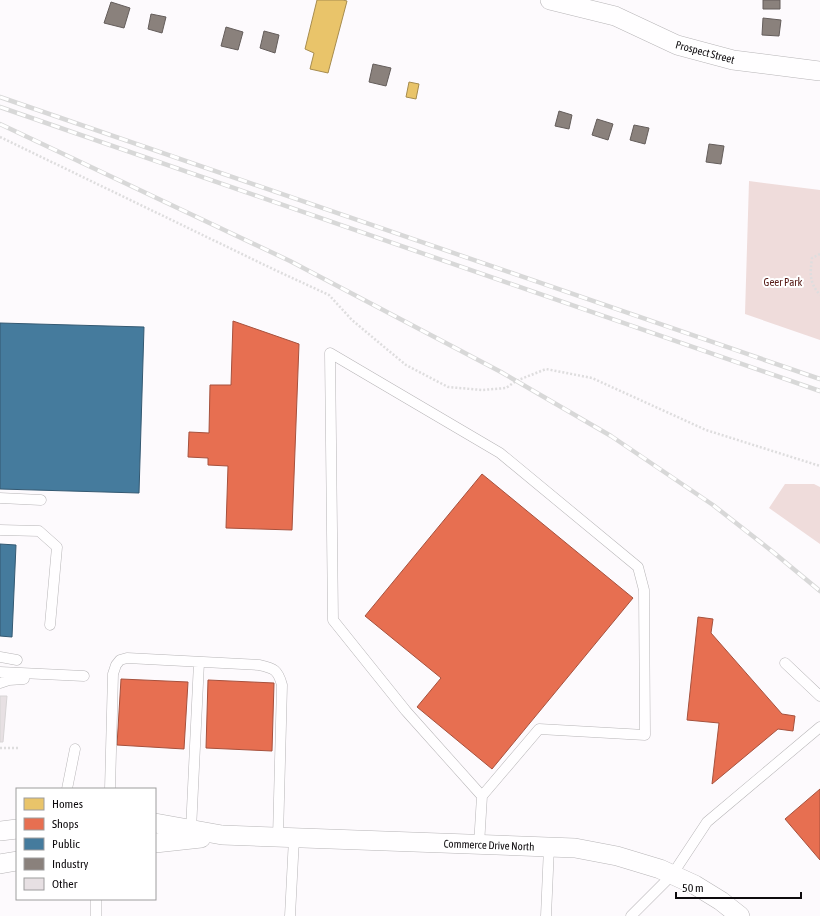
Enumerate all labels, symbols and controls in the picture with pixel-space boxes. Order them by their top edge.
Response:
street label: Prospect Street [674,38,736,66]
park label: Geer Park [764,276,803,288]
legend [16,788,156,900]
text: Homes [52,797,83,811]
text: Shops [52,817,78,831]
text: Public [52,837,80,851]
street label: Commerce Drive North [443,837,535,853]
text: Industry [52,857,89,871]
scale bar [676,874,801,900]
text: Other [52,877,78,891]
text: 50 m [682,881,704,895]

